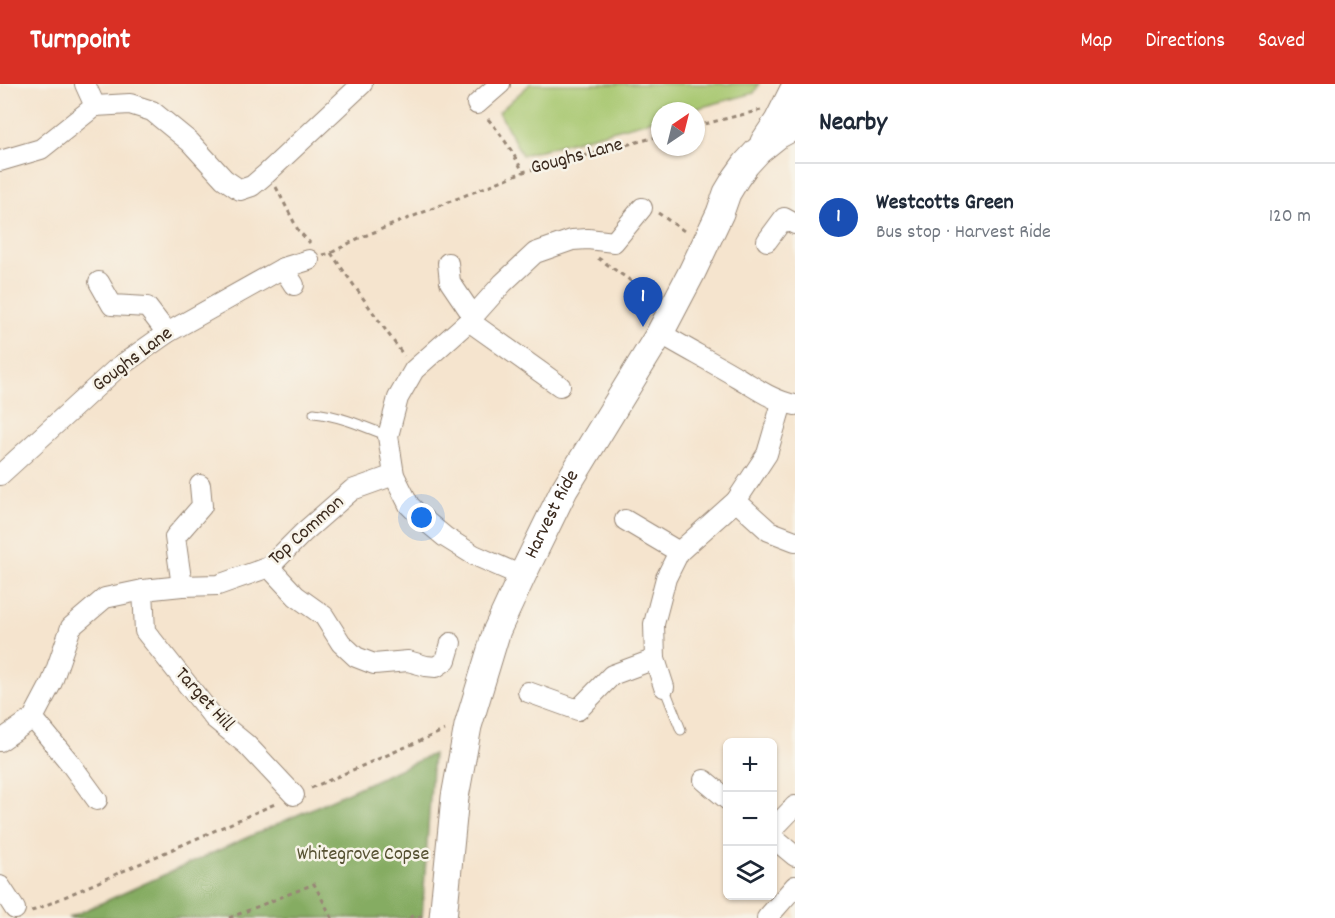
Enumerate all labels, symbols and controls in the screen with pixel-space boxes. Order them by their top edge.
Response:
text: Turnpoint [30,22,130,62]
text: Map [1081,27,1112,57]
text: Directions [1145,27,1225,57]
text: Saved [1258,27,1305,57]
north arrow [651,102,705,156]
text: Nearby [819,105,887,142]
street label: Goughs Lane [528,131,626,183]
text: Westcotts Green [876,188,1014,219]
text: 1 [836,203,841,231]
text: 120 m [1269,203,1311,231]
text: Bus stop · Harvest Ride [876,219,1051,247]
pin: 1 [624,278,662,327]
street label: Goughs Lane [87,320,179,400]
street label: Harvest Ride [518,465,587,564]
street label: Top Common [263,489,351,573]
your location [407,503,436,532]
street label: Target Hill [168,662,241,738]
map controls [723,738,777,900]
button: + [723,738,777,792]
button: − [723,792,777,846]
park label: Whitegrove Copse [297,841,429,869]
button: layers [723,846,777,900]

